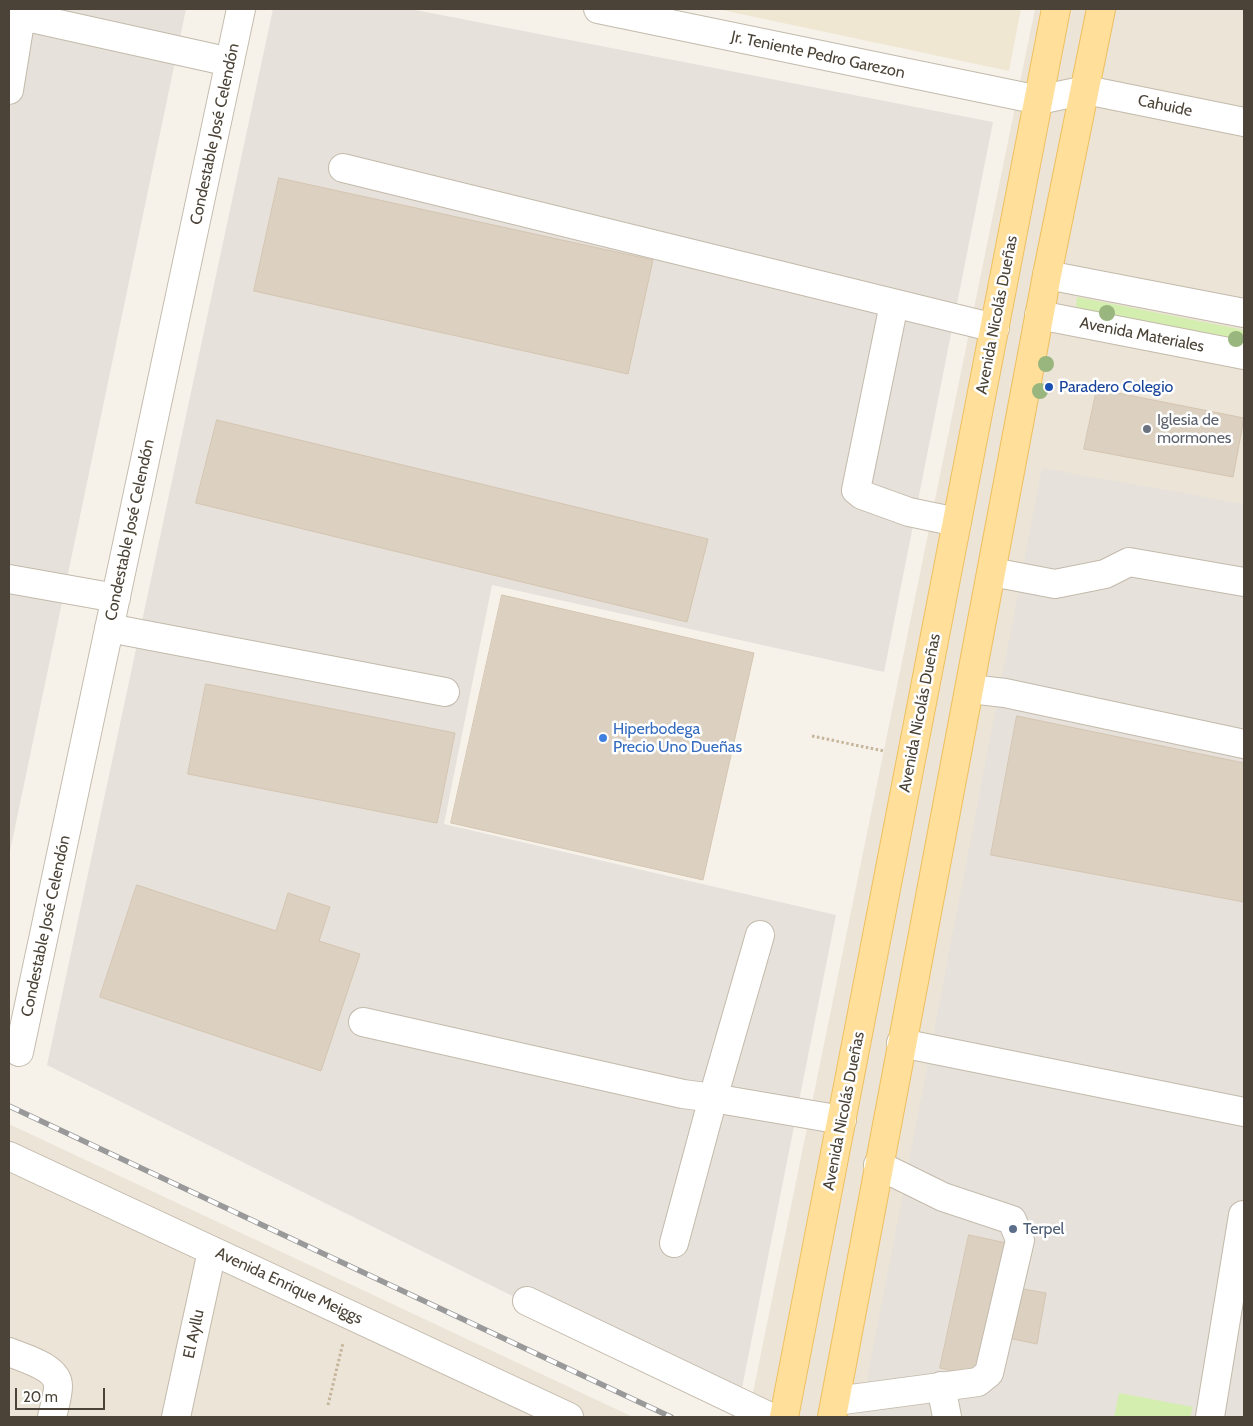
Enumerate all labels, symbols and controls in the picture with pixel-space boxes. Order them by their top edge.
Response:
street label: Jr. Teniente Pedro Garezon [729,27,907,83]
street label: Condestable José Celendón [186,42,244,226]
street label: Cahuide [1136,91,1194,121]
street label: Avenida Nicolás Dueñas [972,234,1022,396]
street label: Avenida Materiales [1078,314,1206,356]
place label: Paradero Colegio [1059,377,1173,397]
marker: Paradero Colegio [1043,381,1055,393]
place label: Iglesia de mormones [1157,410,1231,448]
marker: Iglesia de mormones [1141,423,1153,435]
street label: Condestable José Celendón [101,438,159,622]
street label: Avenida Nicolás Dueñas [895,632,945,794]
place label: Hiperbodega Precio Uno Dueñas [613,719,742,757]
marker: Hiperbodega Precio Uno Dueñas [597,732,609,744]
street label: Condestable José Celendón [17,834,75,1018]
street label: Avenida Nicolás Dueñas [819,1030,869,1192]
place label: Terpel [1023,1219,1064,1239]
marker: Terpel [1007,1223,1019,1235]
street label: Avenida Enrique Meiggs [213,1244,365,1328]
street label: El Ayllu [179,1308,209,1360]
scale bar [18,1378,108,1410]
text: 20 m [23,1388,58,1406]

